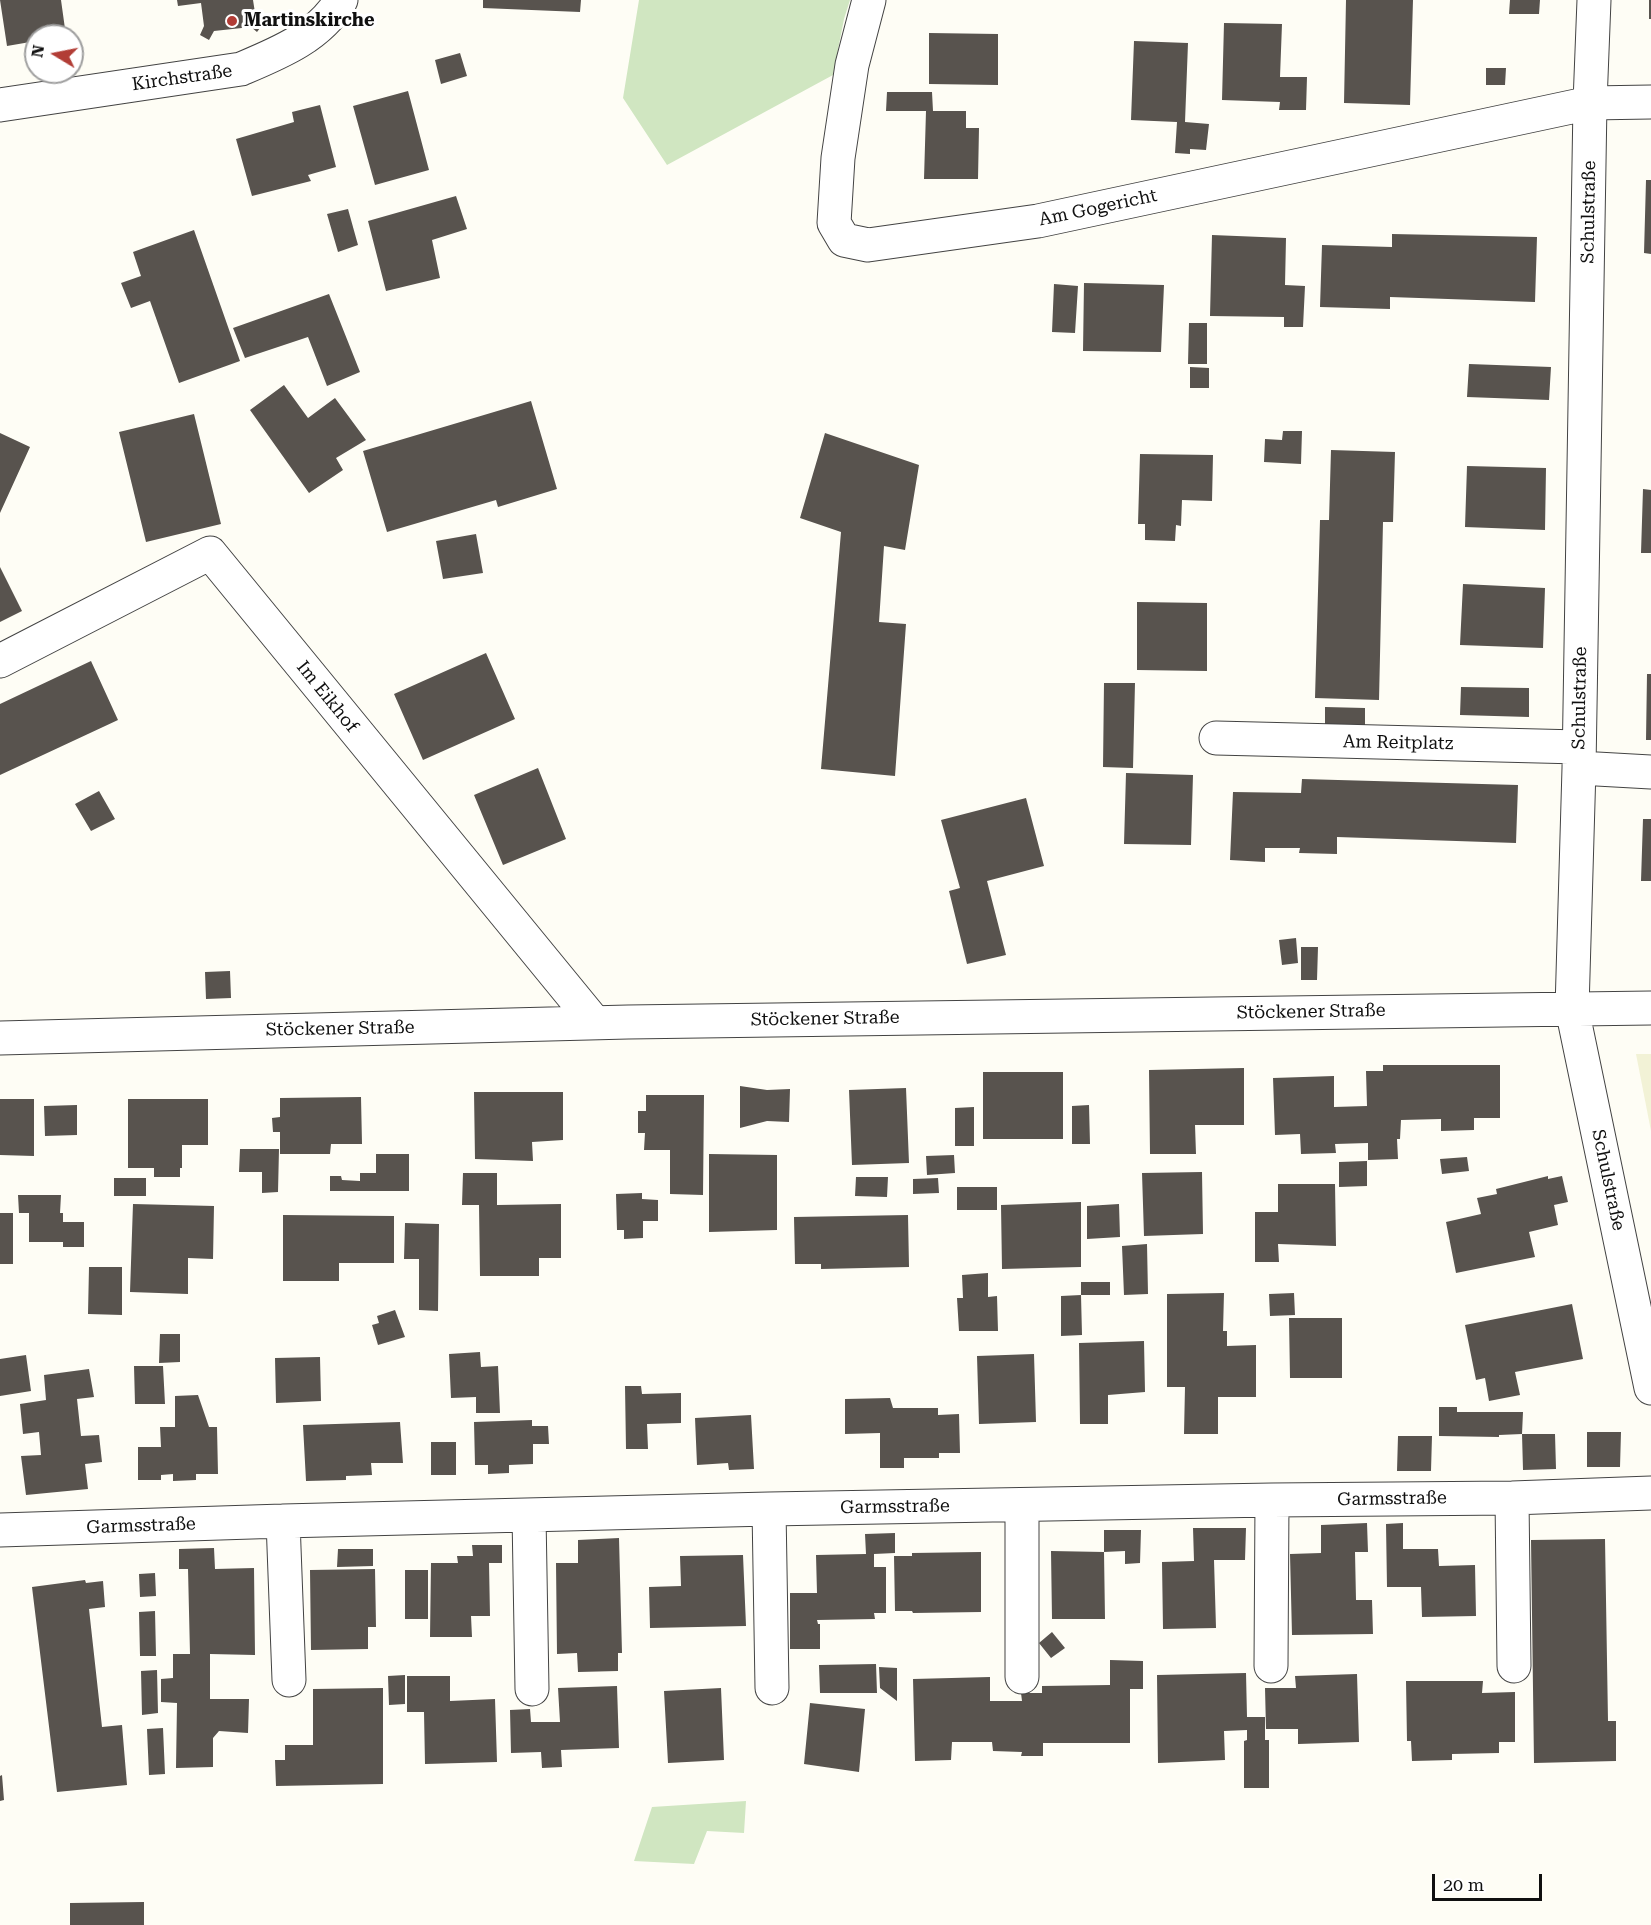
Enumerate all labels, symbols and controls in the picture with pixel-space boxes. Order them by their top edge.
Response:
place label: Martinskirche [244,10,374,32]
marker: Martinskirche [225,14,239,28]
north arrow [24,24,84,84]
text: N [27,43,48,59]
street label: Kirchstraße [130,60,234,96]
street label: Schulstraße [1577,160,1601,264]
street label: Am Gogericht [1037,185,1159,231]
street label: Schulstraße [1568,646,1592,750]
street label: Im Eikhof [292,657,362,737]
street label: Am Reitplatz [1343,731,1453,755]
street label: Stöckener Straße [1236,1000,1386,1024]
street label: Stöckener Straße [750,1007,900,1031]
street label: Stöckener Straße [265,1017,415,1041]
street label: Schulstraße [1587,1127,1629,1233]
street label: Garmsstraße [1337,1487,1447,1511]
street label: Garmsstraße [840,1495,950,1519]
street label: Garmsstraße [86,1513,196,1539]
scale bar [1435,1862,1544,1900]
text: 20 m [1443,1874,1484,1895]

